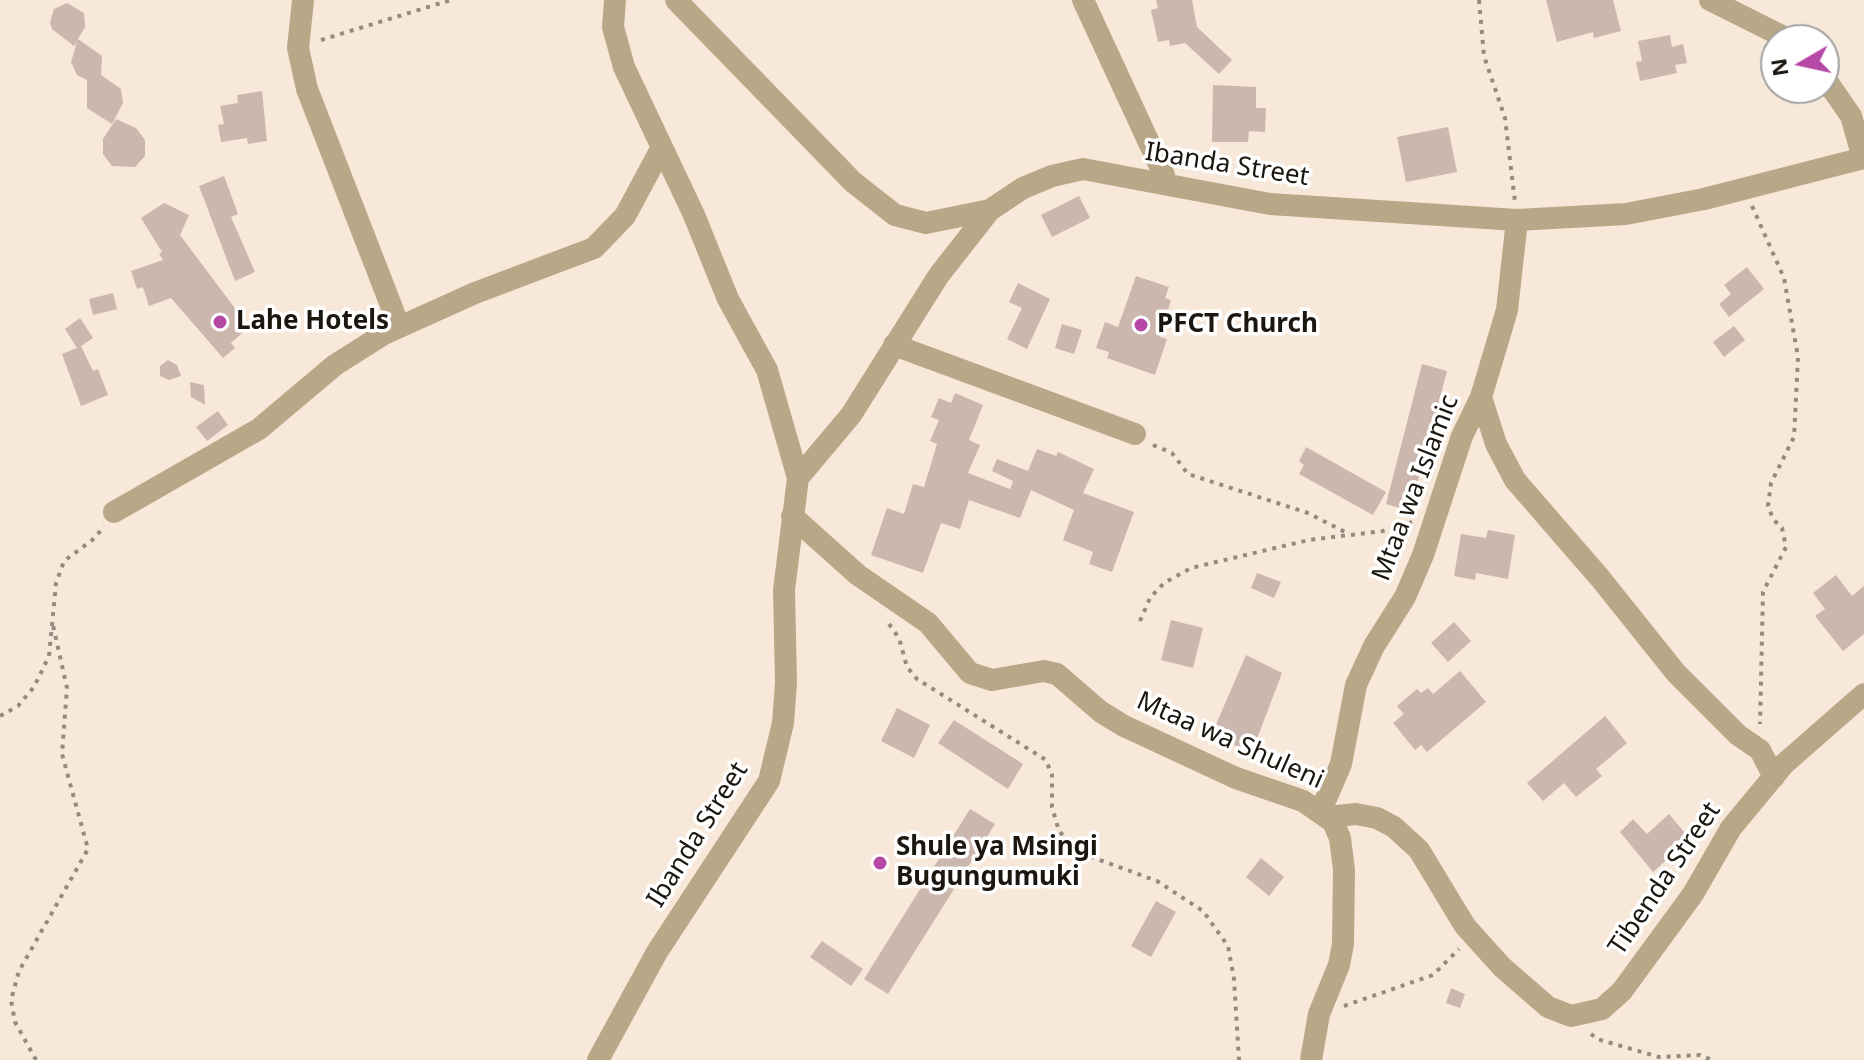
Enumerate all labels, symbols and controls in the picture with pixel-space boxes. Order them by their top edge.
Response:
north arrow [1760,24,1840,104]
text: N [1762,56,1794,79]
street label: Ibanda Street [1143,137,1311,193]
place label: Lahe Hotels [236,306,389,338]
place label: PFCT Church [1157,309,1318,341]
marker: Lahe Hotels [211,313,229,331]
marker: PFCT Church [1132,316,1150,334]
street label: Mtaa wa Islamic [1366,391,1466,585]
street label: Mtaa wa Shuleni [1132,686,1328,796]
street label: Ibanda Street [641,757,755,913]
street label: Tibenda Street [1602,797,1728,961]
place label: Shule ya Msingi Bugungumuki [896,832,1098,894]
marker: Shule ya Msingi Bugungumuki [871,854,889,872]

